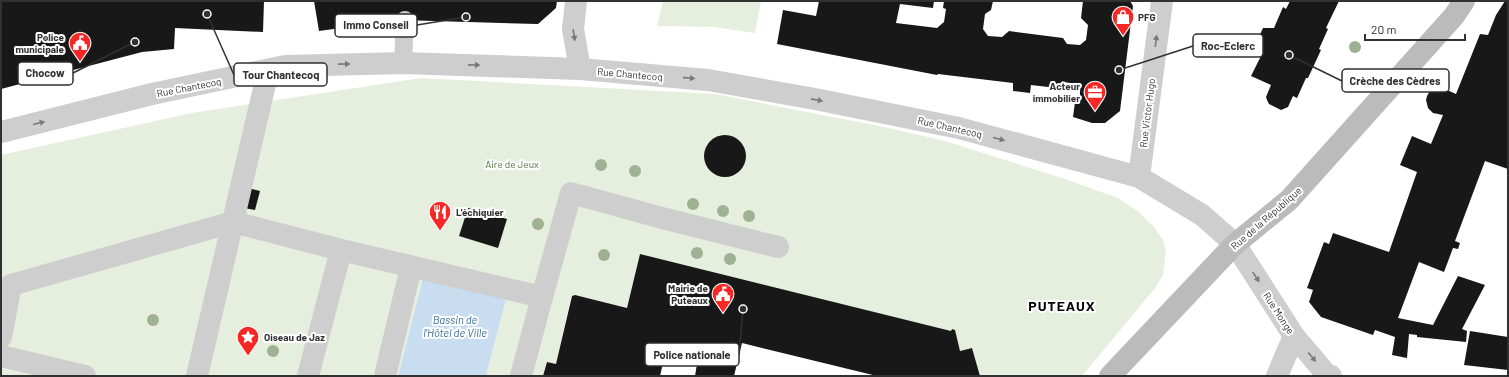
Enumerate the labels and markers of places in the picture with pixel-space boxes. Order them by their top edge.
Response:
shop icon: PFG [1110,4,1136,37]
place label: PFG [1138,11,1156,23]
callout: Immo Conseil [335,14,417,37]
public building icon: Police municipale [67,30,93,63]
place label: Police municipale [15,31,65,55]
callout: Roc-Eclerc [1193,34,1263,57]
callout: Chocow [18,62,73,85]
callout: Tour Chantecoq [234,63,327,86]
callout: Crèche des Cèdres [1342,69,1449,92]
office icon: Acteur immobilier [1082,79,1108,112]
place label: Acteur immobilier [1033,80,1080,104]
restaurant icon: L'échiquier [427,199,453,232]
place label: L'échiquier [456,206,504,218]
public building icon: Mairie de Puteaux [710,281,736,314]
place label: Mairie de Puteaux [668,282,709,306]
place icon: Oiseau de Jaz [235,324,261,357]
place label: Oiseau de Jaz [264,331,325,343]
callout: Police nationale [645,343,739,366]

